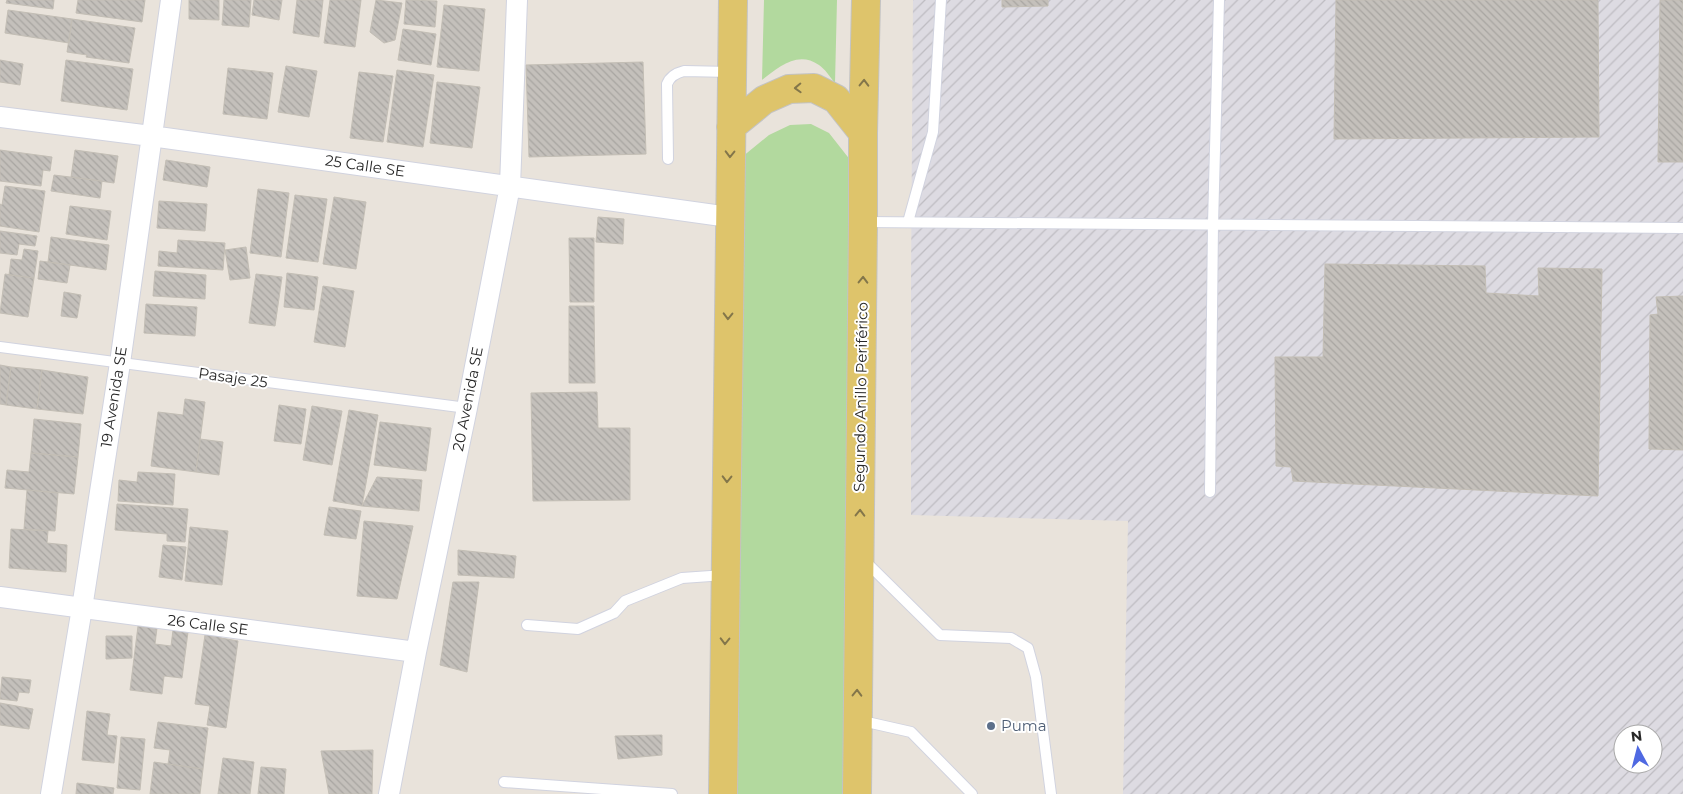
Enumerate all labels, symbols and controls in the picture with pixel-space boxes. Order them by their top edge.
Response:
one-way arrow [859,79,869,86]
one-way arrow [794,83,802,94]
street label: 25 Calle SE [324,150,406,181]
one-way arrow [725,150,736,158]
one-way arrow [858,276,868,284]
street label: Segundo Anillo Periférico [849,302,872,492]
one-way arrow [723,312,733,320]
street label: 19 Avenida SE [96,345,131,449]
street label: 20 Avenida SE [448,345,487,453]
street label: Pasaje 25 [197,363,269,392]
one-way arrow [722,475,732,483]
one-way arrow [855,509,865,516]
street label: 26 Calle SE [167,610,250,639]
one-way arrow [720,638,730,645]
one-way arrow [852,689,862,696]
place label: Puma [1001,716,1047,735]
marker: Puma [985,720,997,732]
north arrow [1613,724,1663,774]
text: N [1630,726,1643,746]

